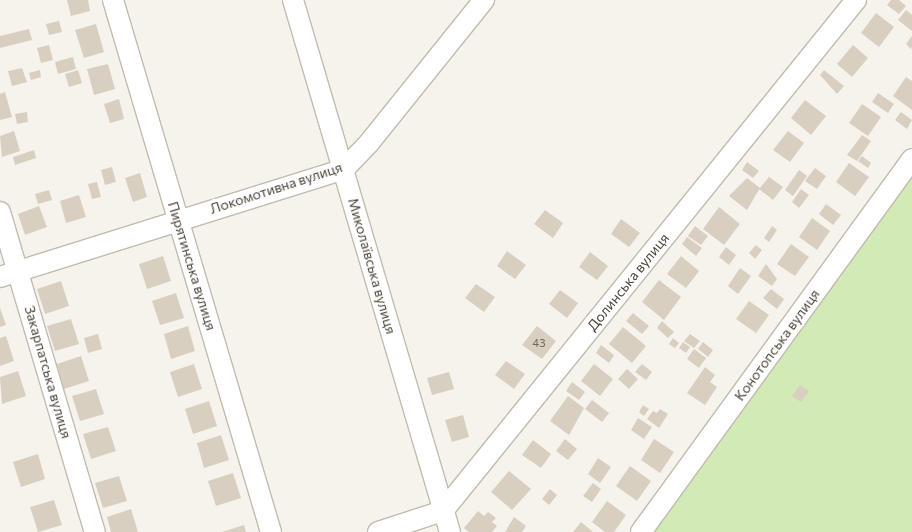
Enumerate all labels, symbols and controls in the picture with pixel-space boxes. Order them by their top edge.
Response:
street label: Локомотивна вулиця [208,159,344,217]
street label: Миколаївська вулиця [345,196,399,336]
street label: Пирятинська вулиця [164,200,220,332]
street label: Долинська вулиця [584,230,672,334]
street label: Конотопська вулиця [731,286,823,404]
street label: Закарпатська вулиця [21,304,75,440]
house number: 43 [533,336,545,350]

